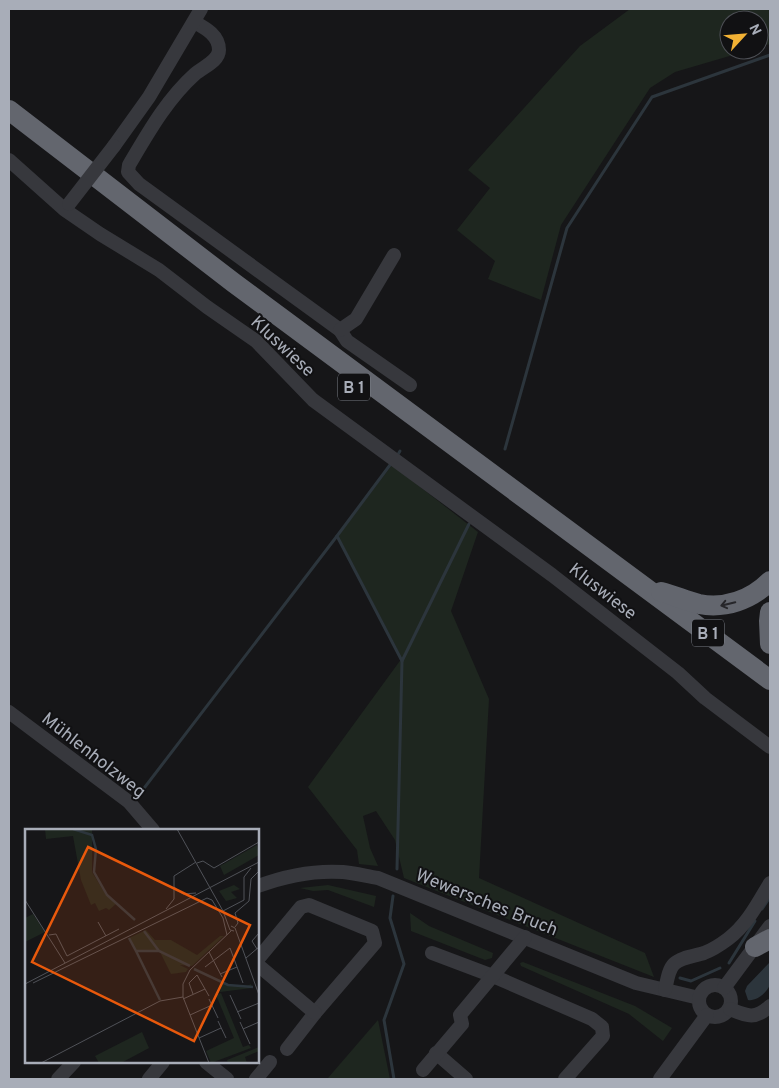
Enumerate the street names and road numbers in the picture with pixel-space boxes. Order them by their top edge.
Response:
street label: Kluswiese [245,311,319,383]
road number: B 1 [338,374,370,401]
street label: Kluswiese [564,559,641,626]
road number: B 1 [692,620,724,646]
street label: Mühlenholzweg [36,708,150,804]
street label: Wewersches Bruch [412,864,561,942]

